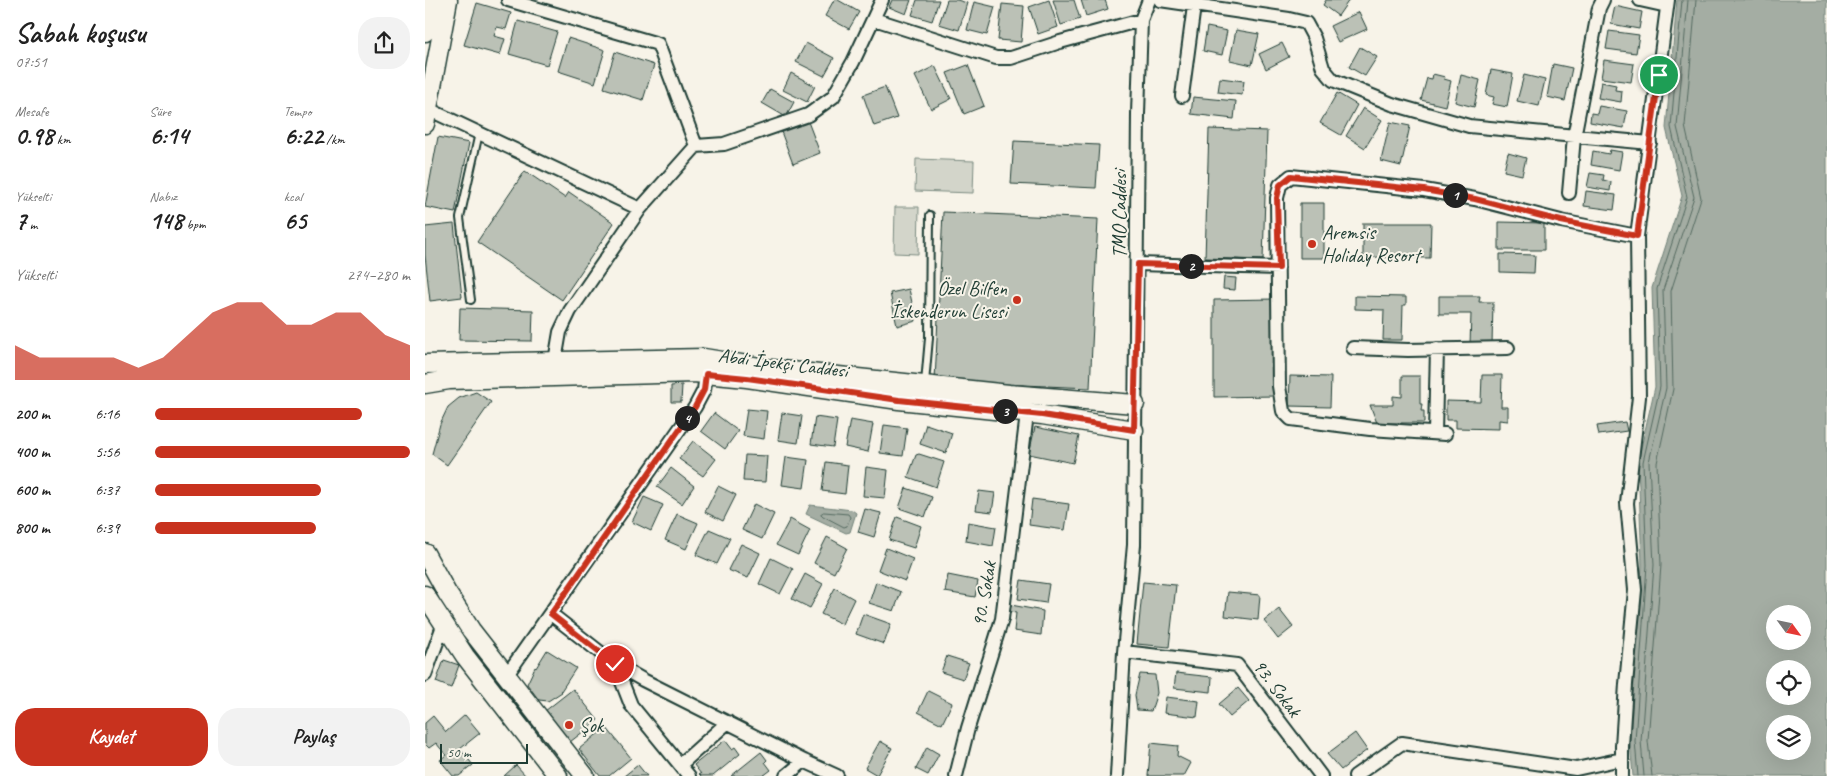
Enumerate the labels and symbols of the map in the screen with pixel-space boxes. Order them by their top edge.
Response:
pin [1638,54,1680,96]
street label: TMO Caddesi [1107,167,1132,258]
pin: 1 [1443,182,1467,208]
place label: Aremsis Holiday Resort [1322,220,1423,268]
marker: Aremsis Holiday Resort [1306,238,1318,250]
pin: 2 [1179,254,1203,278]
place label: Özel Bilfen İskenderun Lisesi [890,276,1009,324]
marker: Özel Bilfen İskenderun Lisesi [1011,294,1023,306]
street label: Abdi İpekçi Caddesi [717,343,852,384]
pin: 3 [993,398,1017,424]
pin: 4 [675,406,699,430]
street label: 90. Sokak [966,558,1002,629]
north arrow [1766,605,1811,650]
pin [594,643,636,685]
street label: 93. Sokak [1247,654,1308,723]
place label: Şok [579,713,605,738]
marker: Şok [563,719,575,731]
scale bar [440,741,527,764]

